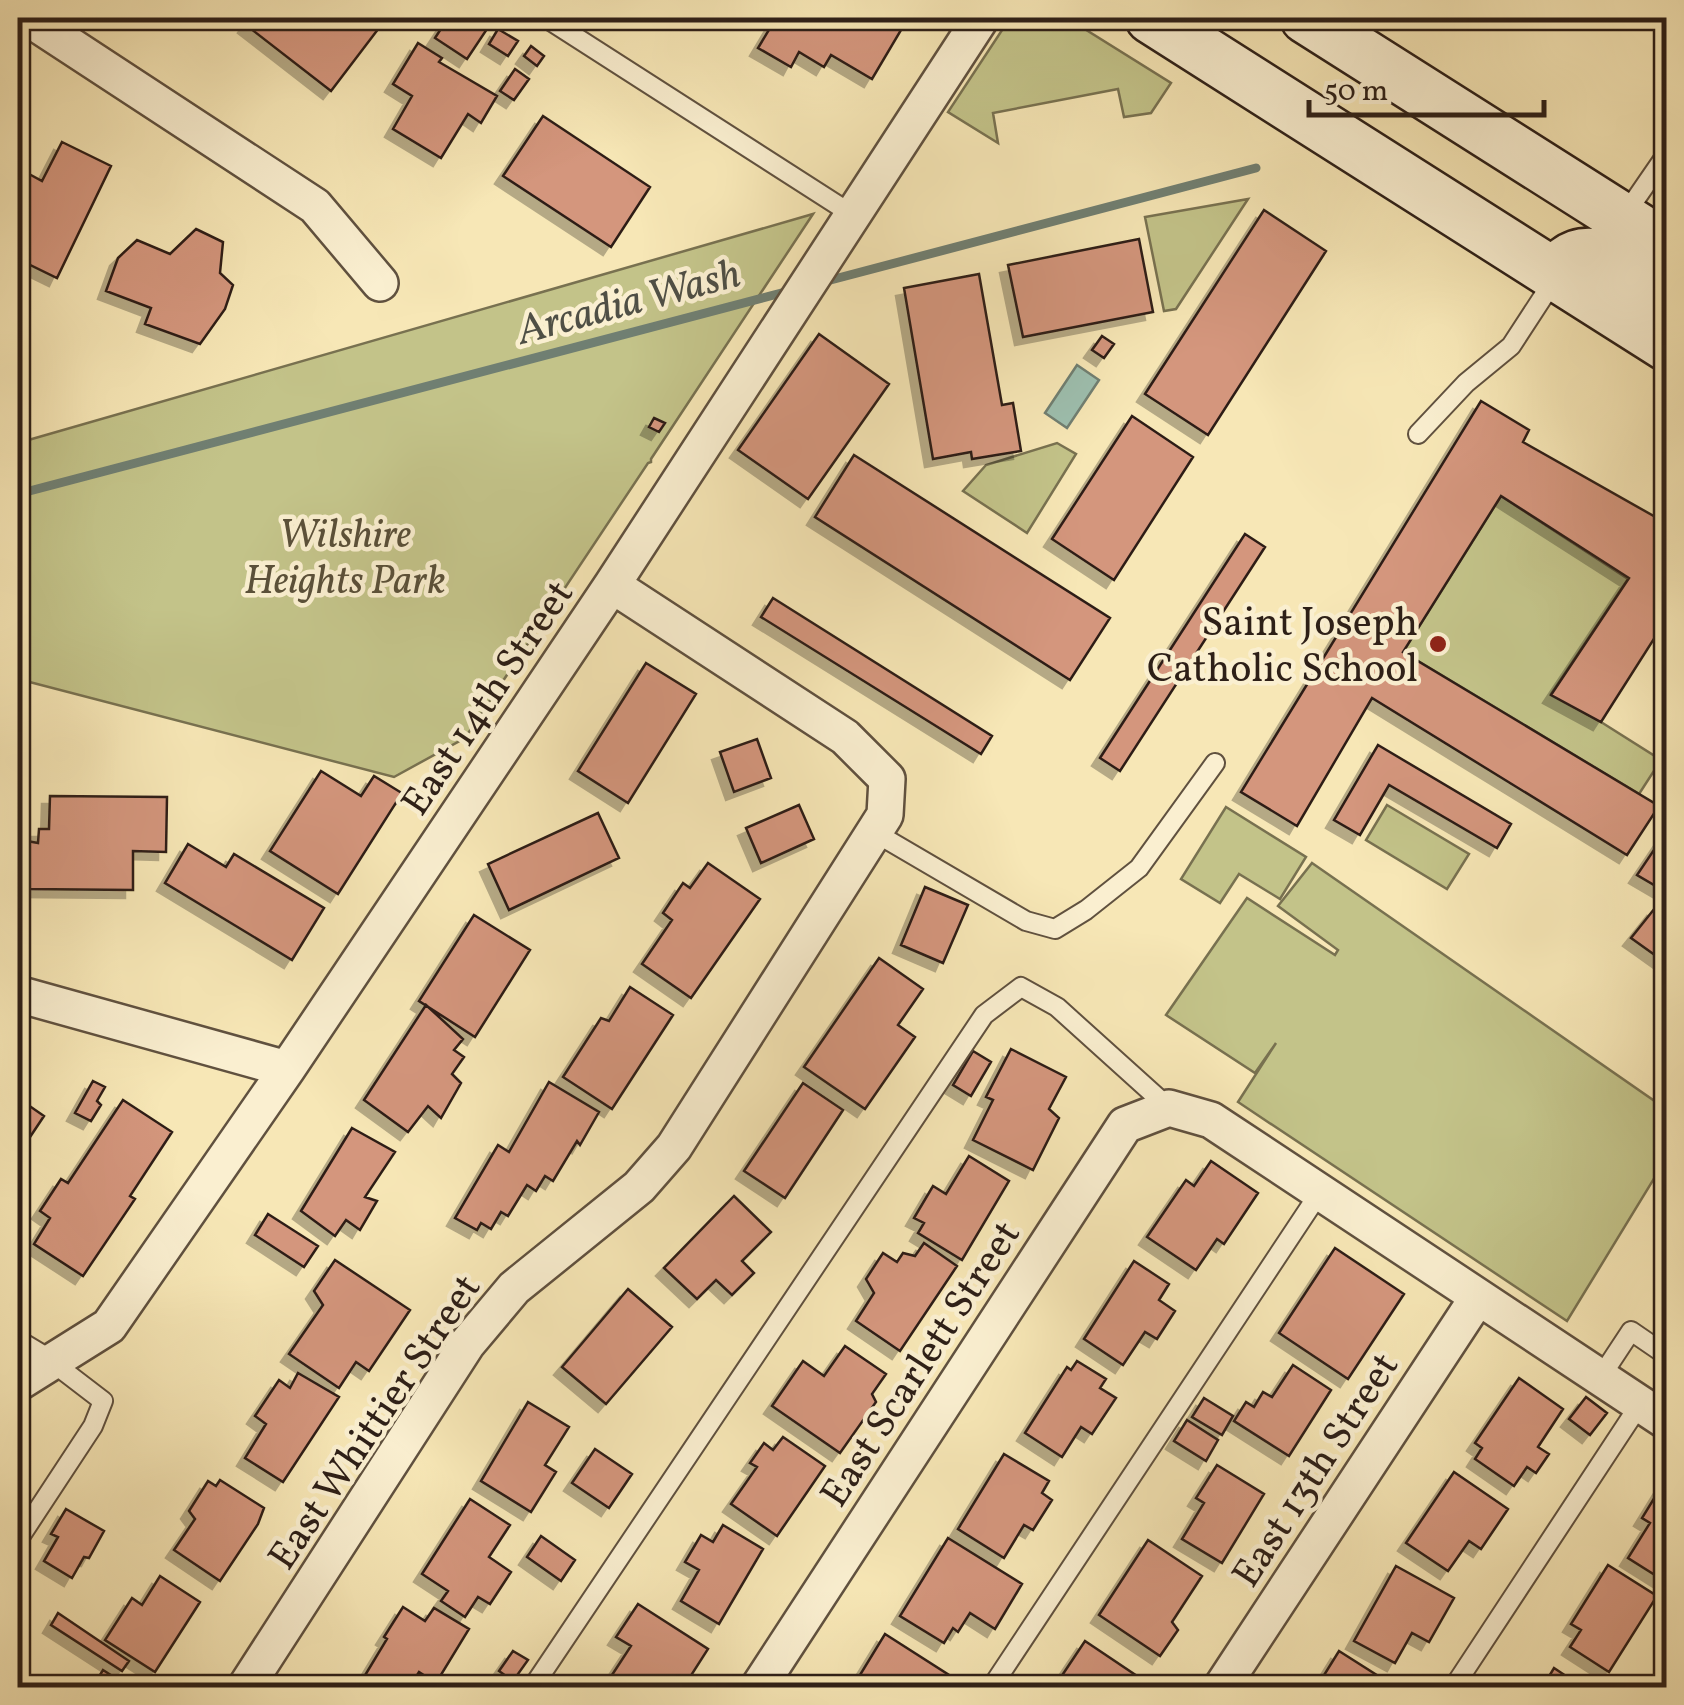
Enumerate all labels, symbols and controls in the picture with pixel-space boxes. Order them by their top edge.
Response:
scale bar [1309,55,1544,117]
text: 50 m [1324,71,1388,113]
water label: Arcadia Wash [509,246,747,363]
park label: Wilshire Heights Park [244,509,446,611]
street label: East 14th Street [390,570,589,828]
place label: Saint Joseph Catholic School [1147,597,1418,699]
marker: Saint Joseph Catholic School [1427,633,1449,655]
street label: East Scarlett Street [809,1211,1036,1519]
street label: East Whittier Street [256,1264,496,1582]
street label: East 13th Street [1220,1343,1414,1600]

